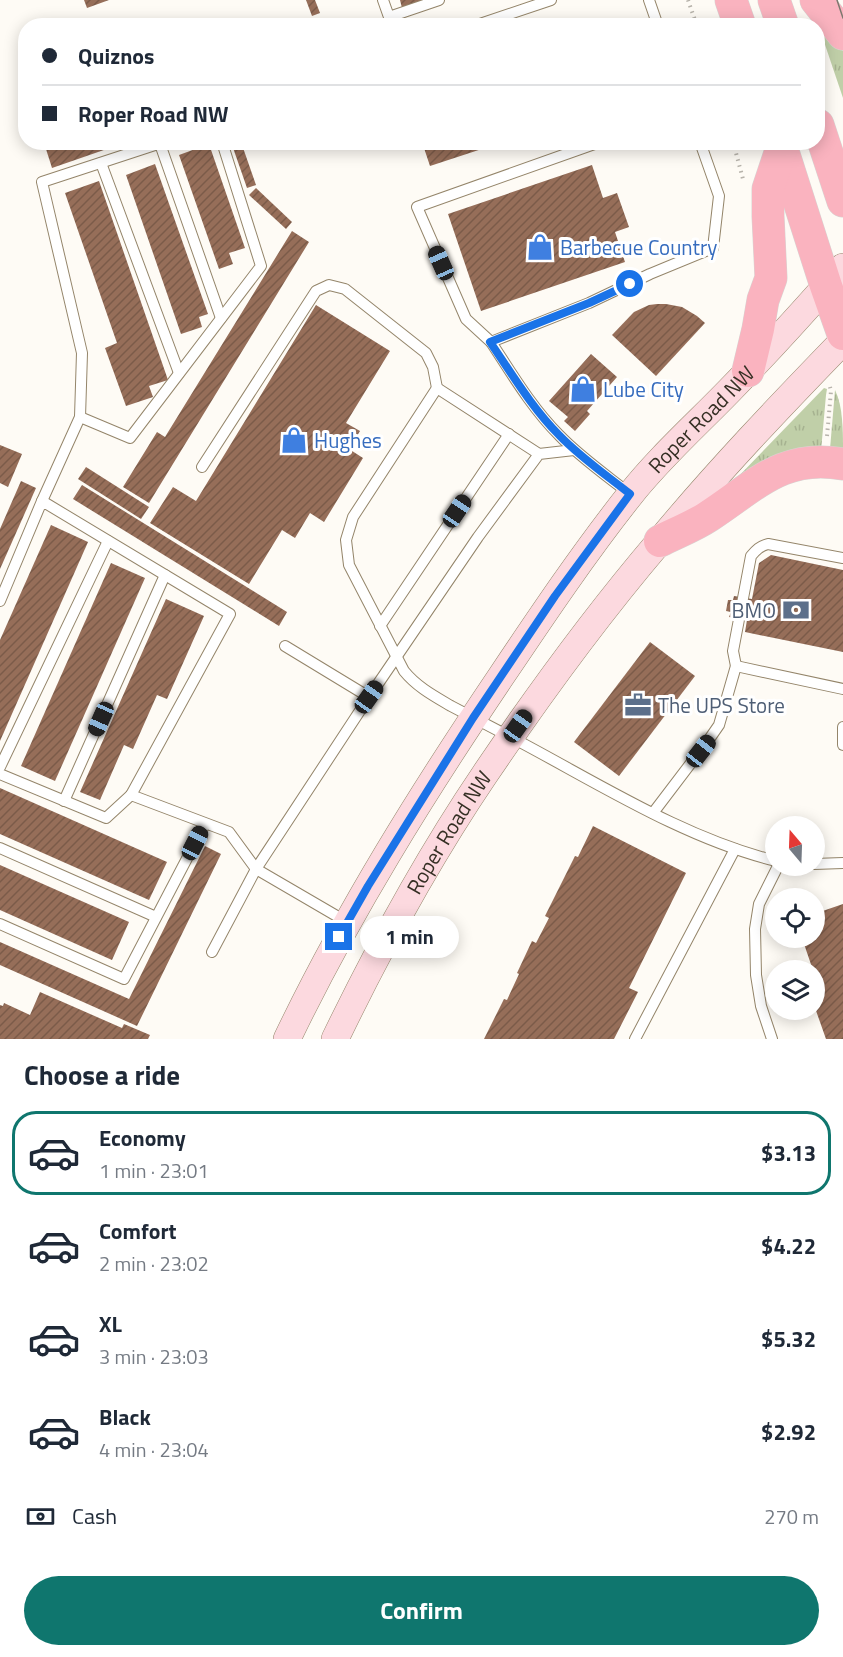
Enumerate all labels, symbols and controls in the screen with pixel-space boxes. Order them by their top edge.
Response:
text: Quiznos [78,39,154,73]
text: Roper Road NW [78,97,228,131]
place label: Barbecue Country [560,231,717,263]
shop icon: Barbecue Country [525,232,555,262]
car [425,243,457,283]
route start [616,270,643,297]
street label: Roper Road NW [640,358,762,480]
place label: Lube City [603,373,684,405]
shop icon: Lube City [568,374,598,404]
place label: Hughes [314,424,382,456]
shop icon: Hughes [279,425,309,455]
car [439,491,475,531]
place label: BMO [732,594,776,626]
bank icon: BMO [781,595,811,625]
car [351,677,387,717]
place label: The UPS Store [658,689,785,721]
office icon: The UPS Store [623,690,653,720]
car [85,699,117,739]
car [500,706,536,746]
car [683,731,719,771]
street label: Roper Road NW [398,764,499,900]
north arrow [765,816,825,876]
map controls [765,816,825,1020]
car [179,823,211,863]
button: locate [765,888,825,948]
callout: 1 min [360,916,459,958]
text: 1 min [385,921,434,952]
route end [325,923,352,950]
button: layers [765,960,825,1020]
text: Choose a ride [24,1054,180,1095]
text: Economy [99,1121,186,1155]
icon: car [27,1126,81,1180]
text: $3.13 [761,1136,816,1170]
text: 1 min · 23:01 [99,1155,209,1186]
text: Comfort [99,1214,177,1248]
icon: car [27,1219,81,1273]
text: $4.22 [761,1229,816,1263]
text: 2 min · 23:02 [99,1248,209,1279]
text: XL [99,1307,122,1341]
icon: car [27,1312,81,1366]
text: $5.32 [761,1322,816,1356]
text: 3 min · 23:03 [99,1341,209,1372]
text: Black [99,1400,151,1434]
icon: car [27,1405,81,1459]
text: $2.92 [761,1415,816,1449]
text: 4 min · 23:04 [99,1434,209,1465]
text: Cash [72,1499,117,1533]
icon: cash [24,1500,57,1533]
text: 270 m [764,1501,819,1532]
button: Confirm [24,1576,819,1645]

